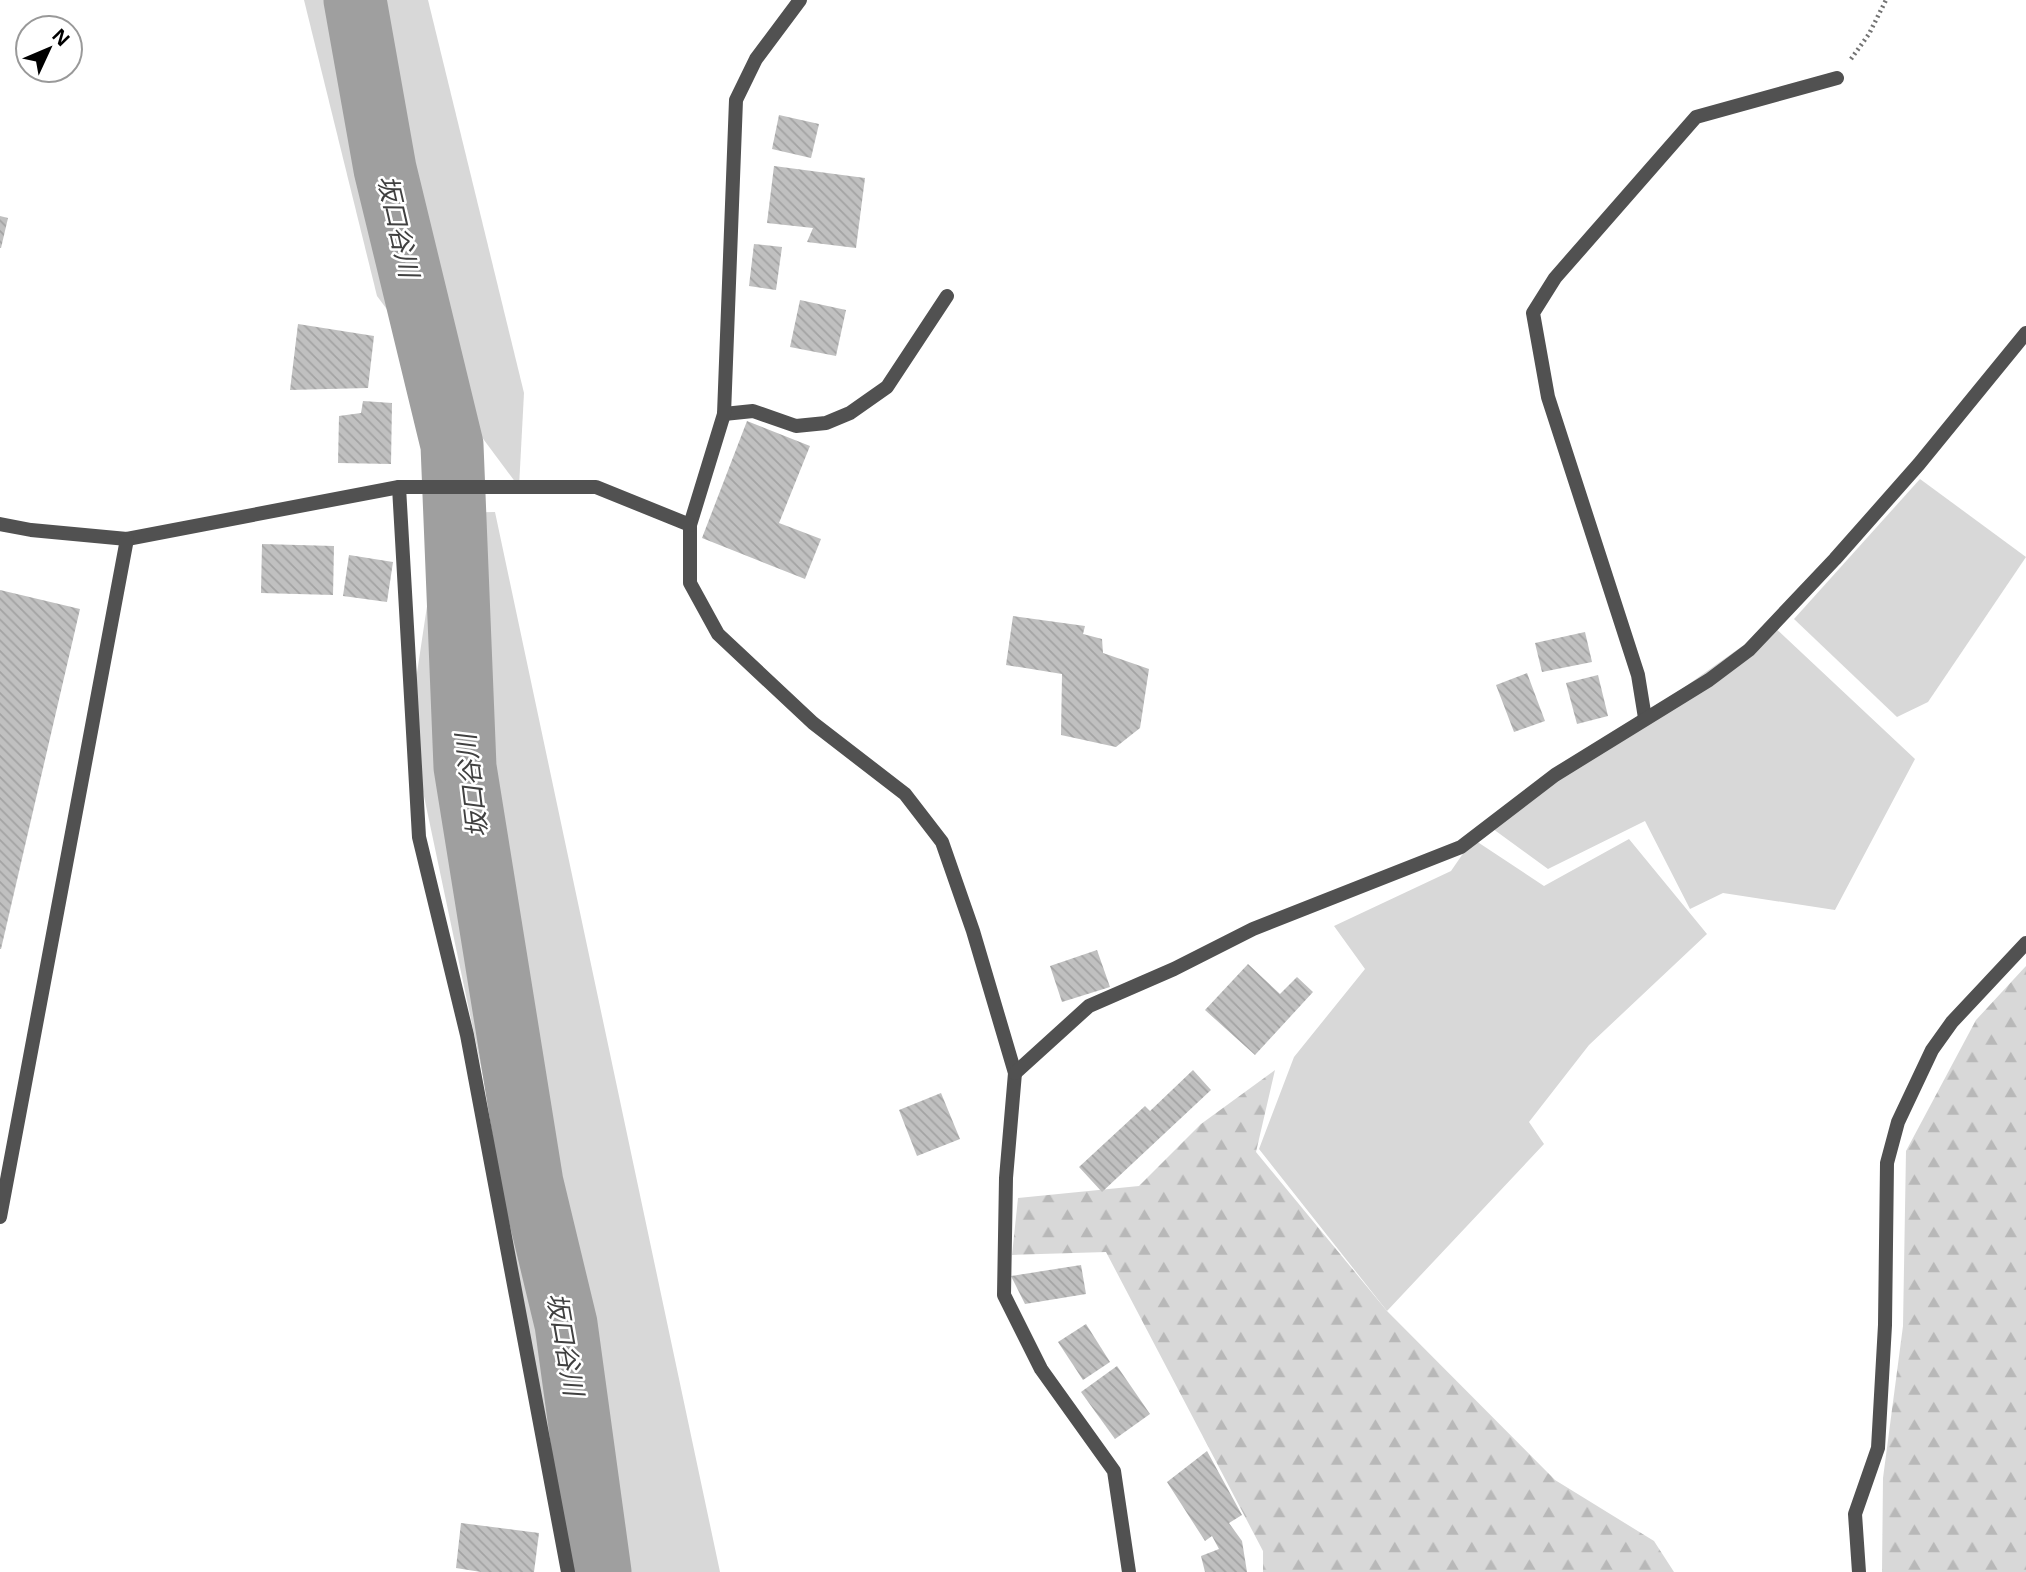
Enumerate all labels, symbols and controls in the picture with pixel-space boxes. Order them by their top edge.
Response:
north arrow [14,14,84,84]
text: N [47,23,76,52]
water label: 坂口谷川 [370,171,429,284]
water label: 坂口谷川 [446,729,495,840]
water label: 坂口谷川 [539,1290,593,1401]

